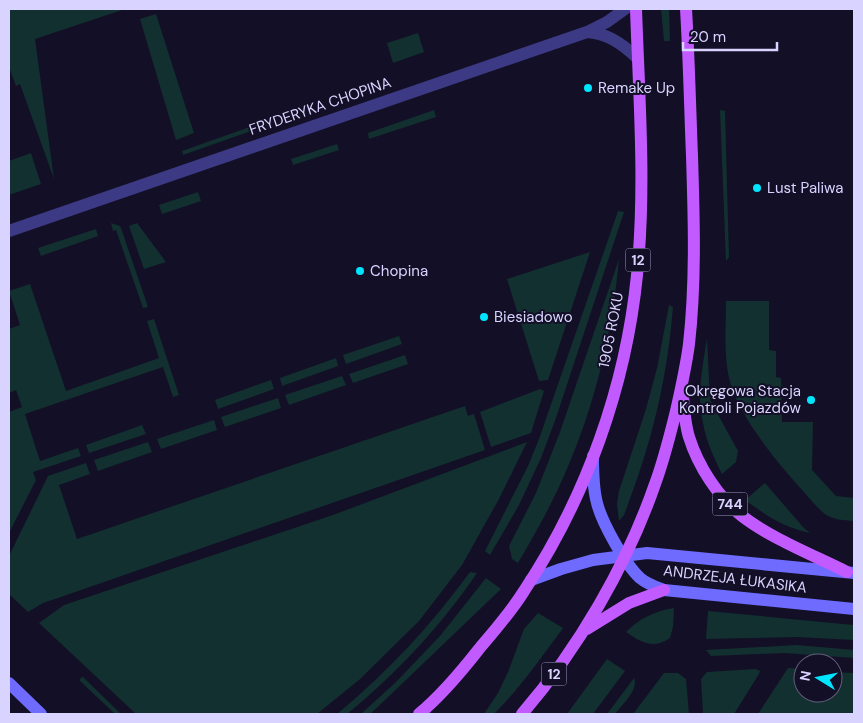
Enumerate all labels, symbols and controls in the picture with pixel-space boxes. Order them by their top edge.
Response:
scale bar [683,20,777,52]
text: 20 m [690,27,726,47]
street label: FRYDERYKA CHOPINA [246,72,394,140]
place label: Remake Up [598,78,675,98]
marker: Remake Up [582,82,594,94]
place label: Lust Paliwa [767,178,843,198]
marker: Lust Paliwa [751,182,763,194]
road number: 12 [626,248,650,272]
place label: Chopina [370,261,428,281]
marker: Chopina [354,265,366,277]
street label: 1905 ROKU [594,290,628,370]
place label: Biesiadowo [494,307,573,327]
marker: Biesiadowo [478,311,490,323]
place label: Okręgowa Stacja Kontroli Pojazdów [679,381,802,418]
marker: Okręgowa Stacja Kontroli Pojazdów [805,394,817,406]
road number: 744 [712,492,748,516]
street label: ANDRZEJA ŁUKASIKA [662,560,808,598]
north arrow [793,653,843,703]
road number: 12 [542,662,566,686]
text: N [795,669,815,682]

